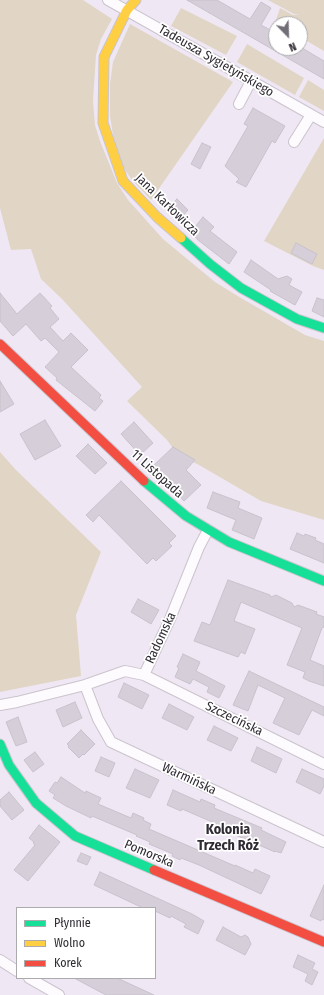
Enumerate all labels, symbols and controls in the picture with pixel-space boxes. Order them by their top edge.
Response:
north arrow [268,16,308,56]
street label: Tadeusza Sygietyńskiego [156,22,276,100]
text: N [287,39,298,54]
street label: Jana Karłowicza [132,171,202,239]
street label: 11 Listopada [128,446,186,502]
street label: Radomska [142,610,180,666]
street label: Szczecińska [203,698,265,740]
street label: Warmińska [159,760,219,798]
district label: Kolonia Trzech Róż [197,822,259,854]
street label: Pomorska [122,837,176,871]
legend [16,907,156,979]
text: Płynnie [54,916,91,930]
text: Wolno [54,936,85,950]
text: Korek [54,956,82,970]

